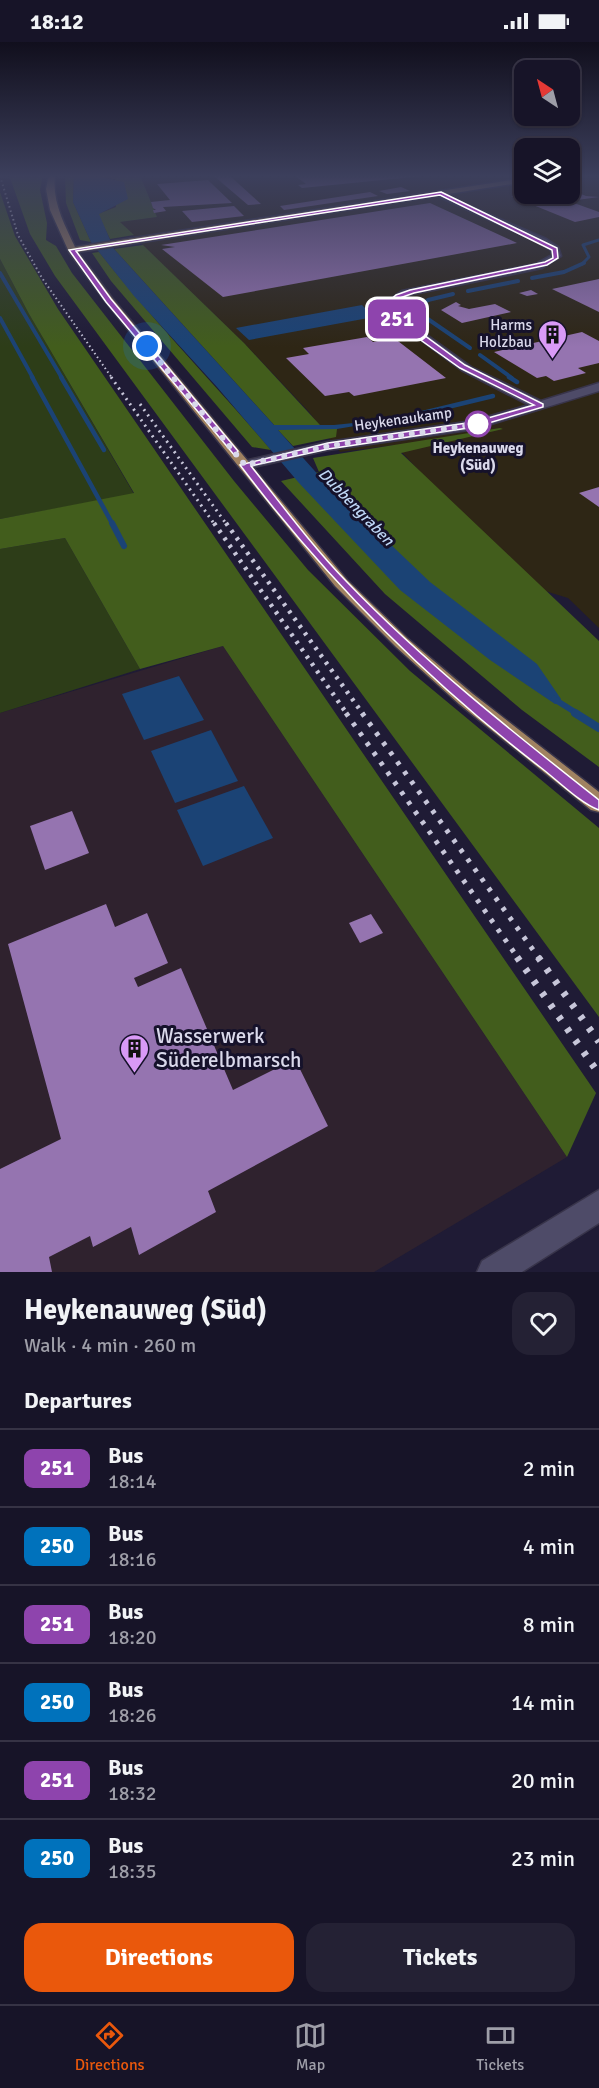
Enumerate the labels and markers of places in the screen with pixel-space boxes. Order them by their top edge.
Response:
place label: Harms Holzbau [479,316,532,351]
building icon: Harms Holzbau [537,318,569,360]
marker: Heykenauweg (Süd) [465,411,491,437]
place label: Heykenauweg (Süd) [433,439,523,474]
place label: Wasserwerk Süderelbmarsch [156,1023,302,1073]
building icon: Wasserwerk Süderelbmarsch [119,1032,151,1074]

